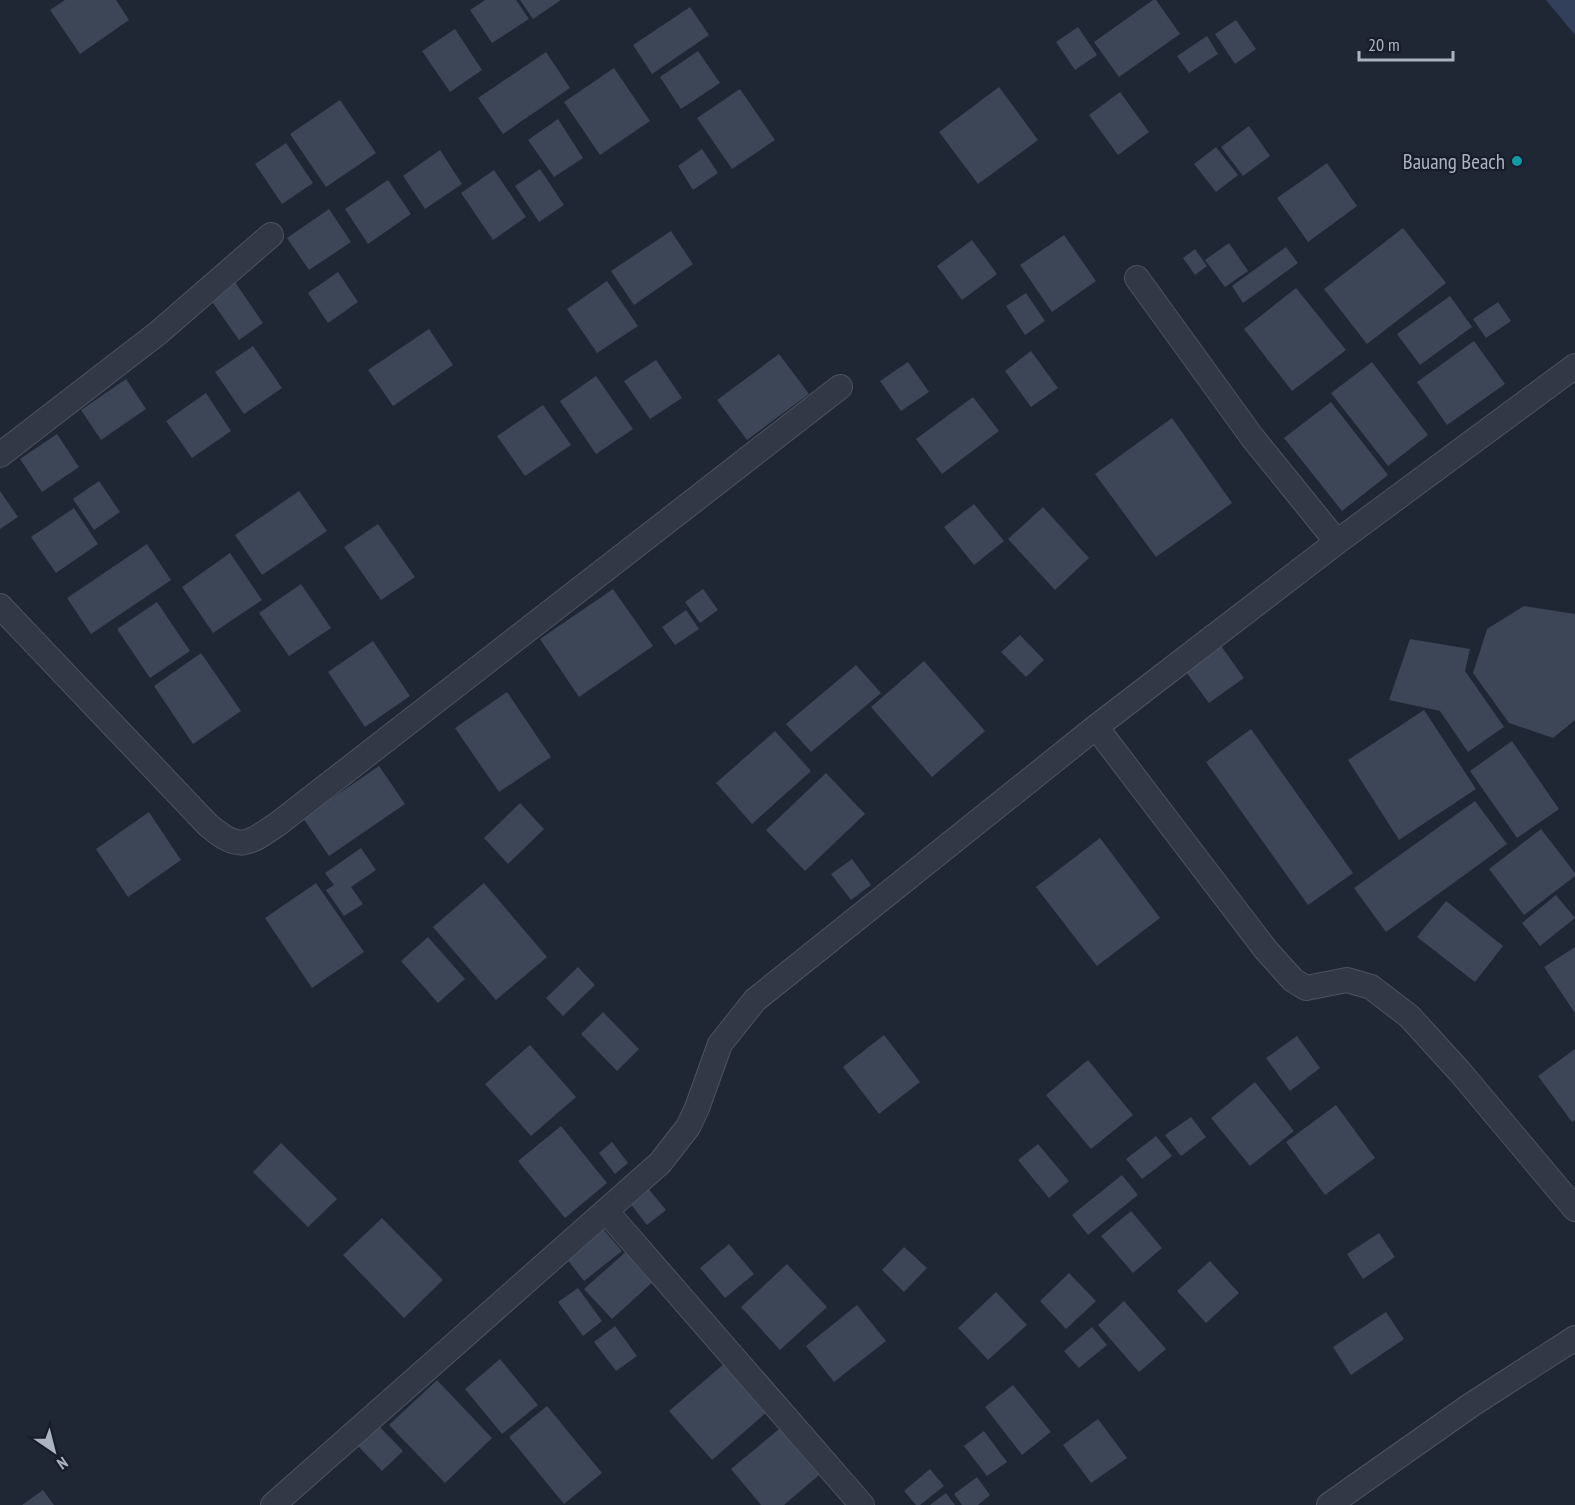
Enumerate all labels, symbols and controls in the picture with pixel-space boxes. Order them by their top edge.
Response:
scale bar [1359,24,1454,62]
text: 20 m [1368,33,1400,56]
place label: Bauang Beach [1403,148,1505,175]
marker: Bauang Beach [1510,154,1524,168]
north arrow [24,1421,84,1481]
text: N [53,1453,72,1474]

